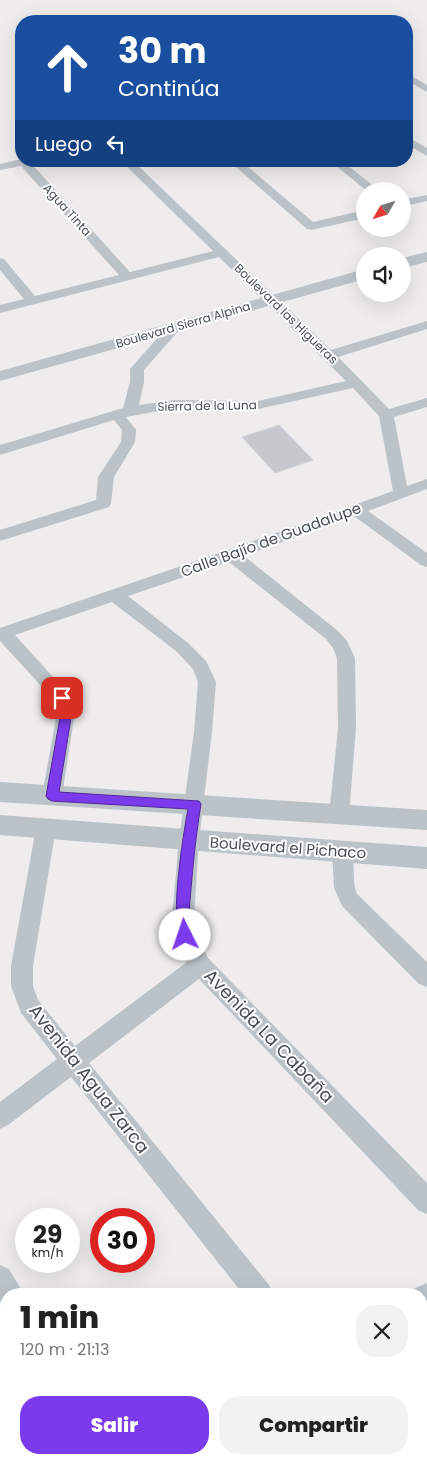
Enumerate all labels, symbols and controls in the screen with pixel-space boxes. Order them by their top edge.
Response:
text: 30 m [118,26,206,75]
icon: ahead [35,35,100,100]
text: Continúa [118,73,220,104]
icon: left [102,130,130,158]
text: Luego [35,131,92,158]
street label: Agua Tinta [39,180,95,239]
north arrow [356,182,411,238]
map controls [356,182,411,302]
button: sound [356,247,411,302]
street label: Boulevard las Higueras [231,260,342,368]
street label: Boulevard Sierra Alpina [114,297,252,352]
street label: Sierra de la Luna [157,396,257,415]
street label: Calle Bajío de Guadalupe [178,497,364,582]
pin [41,677,83,719]
icon: arrive [48,684,76,712]
street label: Boulevard el Pichaco [209,832,367,863]
position arrow [158,908,210,960]
street label: Avenida La Cabaña [199,963,340,1108]
street label: Avenida Agua Zarca [23,999,156,1158]
speed limit sign: 30 [90,1208,155,1273]
text: 29 [33,1217,62,1252]
text: km/h [32,1244,63,1261]
text: 1 min [20,1296,99,1339]
button: close [356,1305,408,1357]
text: 120 m · 21:13 [20,1338,109,1361]
button: Salir [20,1396,209,1454]
button: Compartir [219,1396,408,1454]

